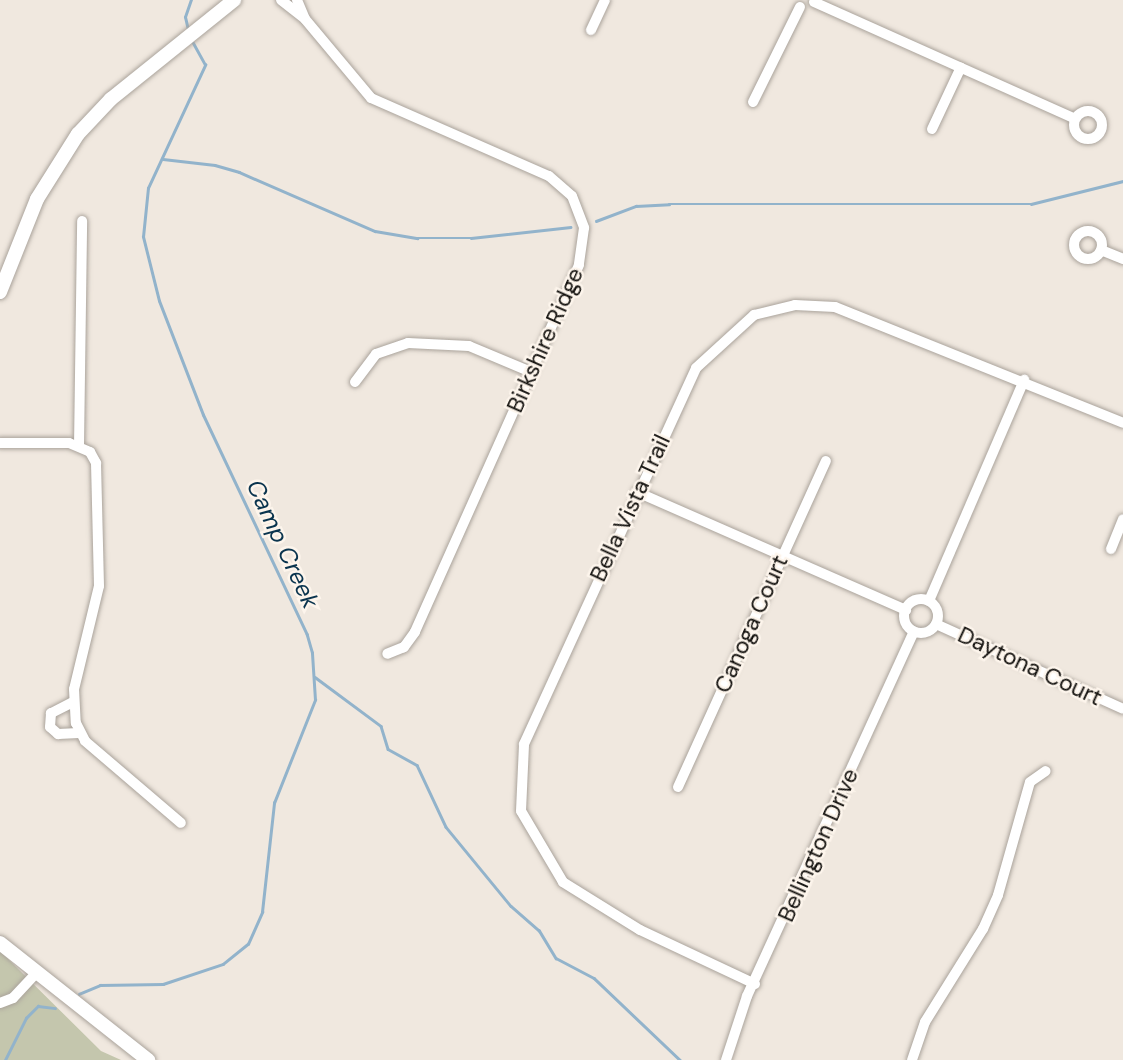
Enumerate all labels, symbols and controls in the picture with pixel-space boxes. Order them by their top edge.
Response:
street label: Birkshire Ridge [501,263,589,417]
street label: Bella Vista Trail [584,430,676,586]
water label: Camp Creek [241,475,325,613]
street label: Canoga Court [708,551,794,697]
street label: Daytona Court [954,621,1106,711]
street label: Bellington Drive [772,764,864,926]

